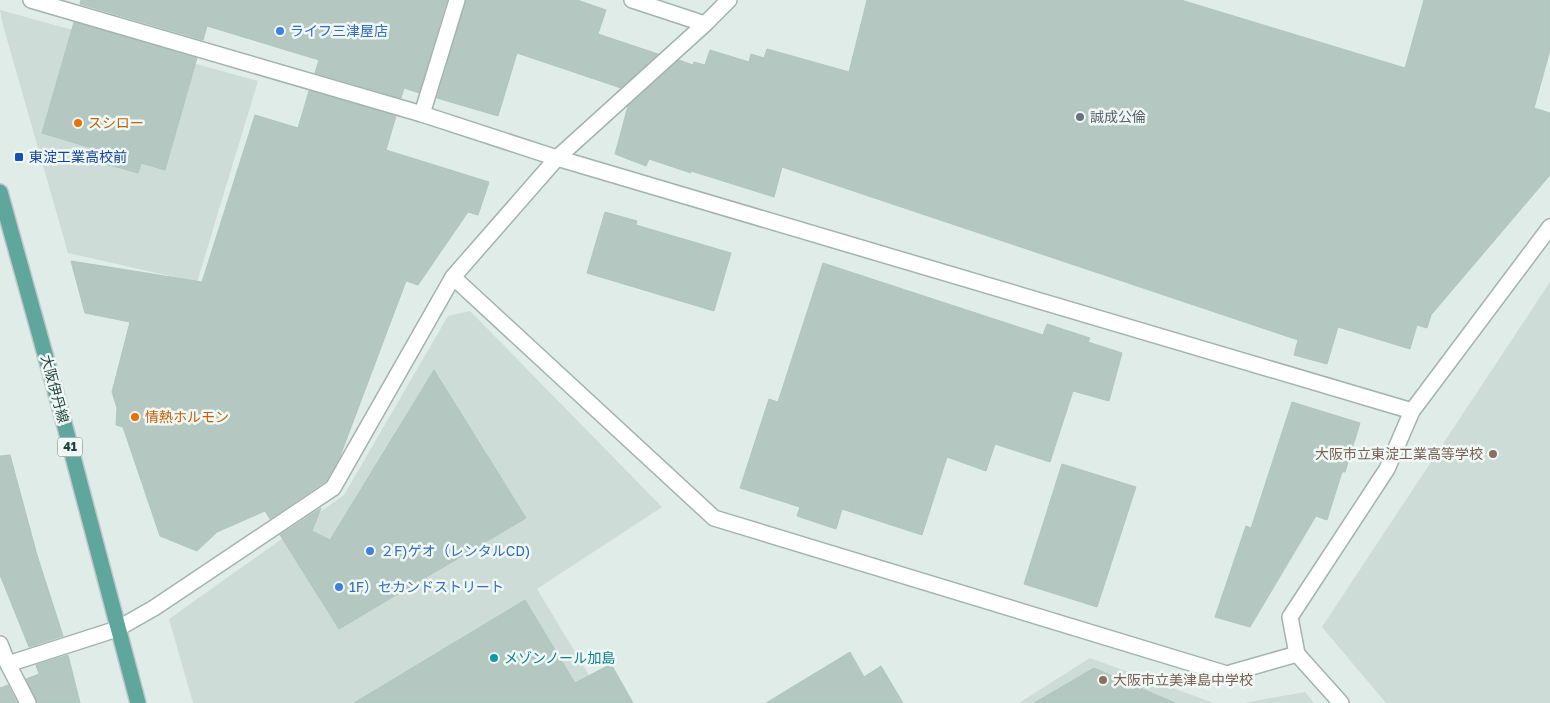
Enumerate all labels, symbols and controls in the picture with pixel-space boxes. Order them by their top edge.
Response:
place label: ライフ三津屋店 [290,22,388,39]
marker: ライフ三津屋店 [274,25,286,37]
place label: 誠成公倫 [1090,108,1146,125]
marker: 誠成公倫 [1074,111,1086,123]
place label: スシロー [88,114,144,131]
marker: スシロー [72,117,84,129]
place label: 東淀工業高校前 [29,148,127,165]
marker: 東淀工業高校前 [13,151,25,163]
street label: 大阪伊丹線 [38,353,73,425]
place label: 情熱ホルモン [145,408,229,425]
marker: 情熱ホルモン [129,411,141,423]
road number: 41 [58,438,82,457]
place label: 大阪市立東淀工業高等学校 [1315,445,1483,462]
marker: 大阪市立東淀工業高等学校 [1487,448,1499,460]
place label: ２F)ゲオ（レンタルCD) [380,542,530,559]
marker: ２F)ゲオ（レンタルCD) [364,545,376,557]
place label: 1F）セカンドストリート [349,578,504,595]
marker: 1F）セカンドストリート [333,581,345,593]
place label: メゾンノール加島 [504,649,615,666]
marker: メゾンノール加島 [488,652,500,664]
place label: 大阪市立美津島中学校 [1113,671,1253,688]
marker: 大阪市立美津島中学校 [1097,674,1109,686]

